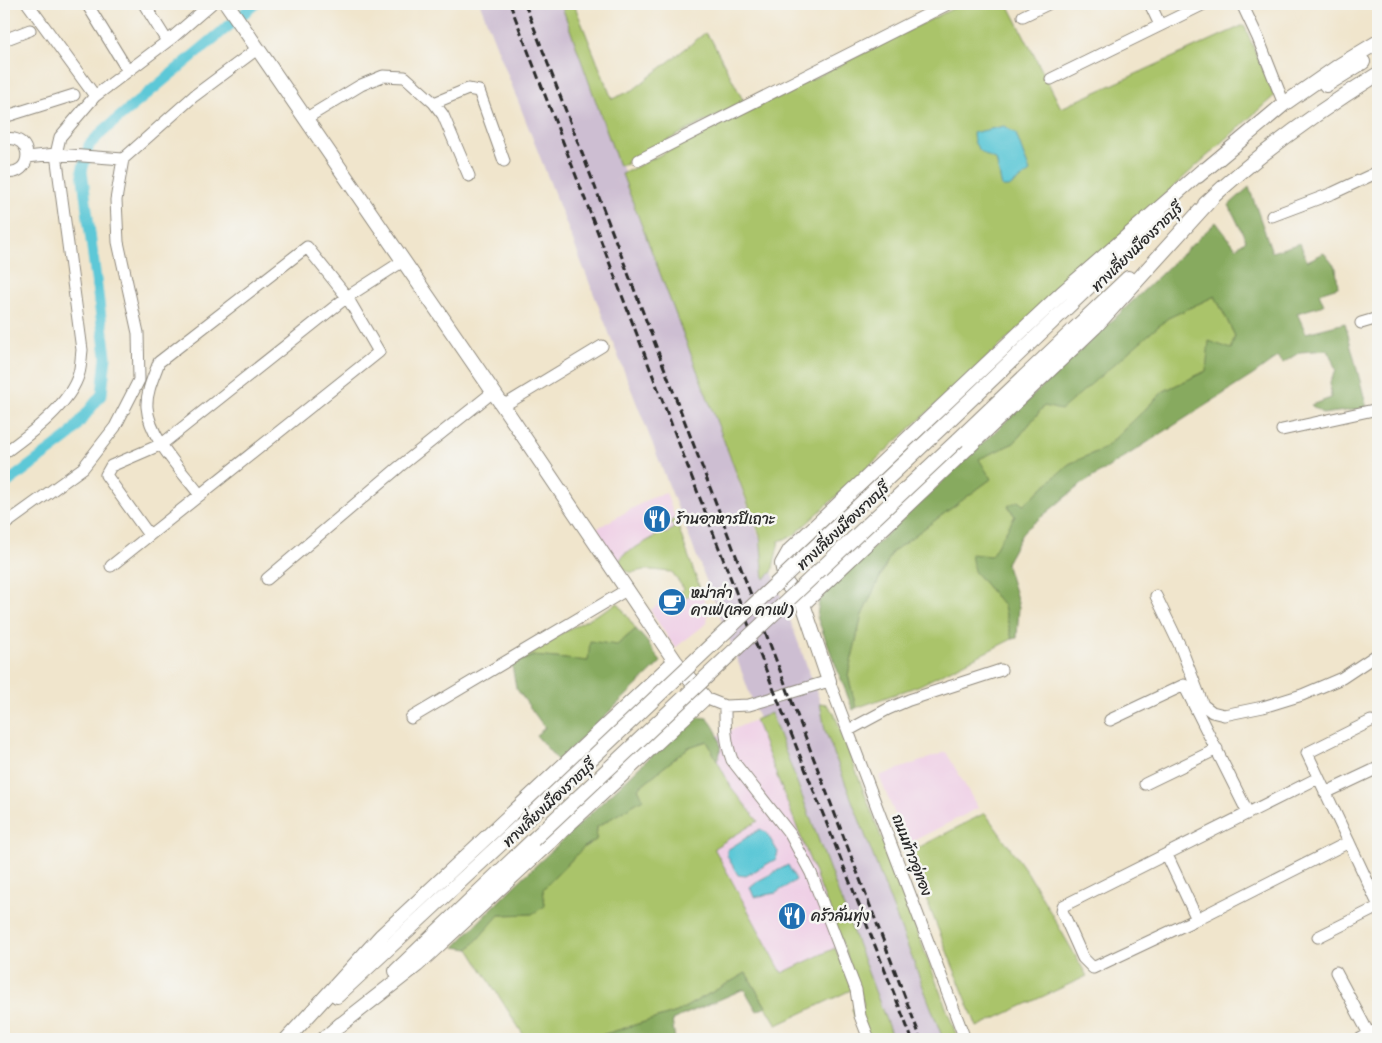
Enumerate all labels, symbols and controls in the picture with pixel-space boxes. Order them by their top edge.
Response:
street label: ทางเลี่ยงเมืองราชบุรี [1085,194,1191,298]
street label: ทางเลี่ยงเมืองราชบุรี [790,474,897,577]
restaurant icon: ร้านอาหารปีเถาะ [642,504,672,534]
place label: ร้านอาหารปีเถาะ [676,506,776,532]
place label: หม่าล่า คาเฟ่(เลอ คาเฟ่) [691,580,794,623]
cafe icon: หม่าล่า คาเฟ่(เลอ คาเฟ่) [657,587,687,617]
street label: ทางเลี่ยงเมืองราชบุรี [496,751,603,854]
street label: ถนนท้าวอู่ทอง [884,810,940,900]
restaurant icon: ครัวลั่นทุ่ง [777,901,807,931]
place label: ครัวลั่นทุ่ง [811,903,869,929]

